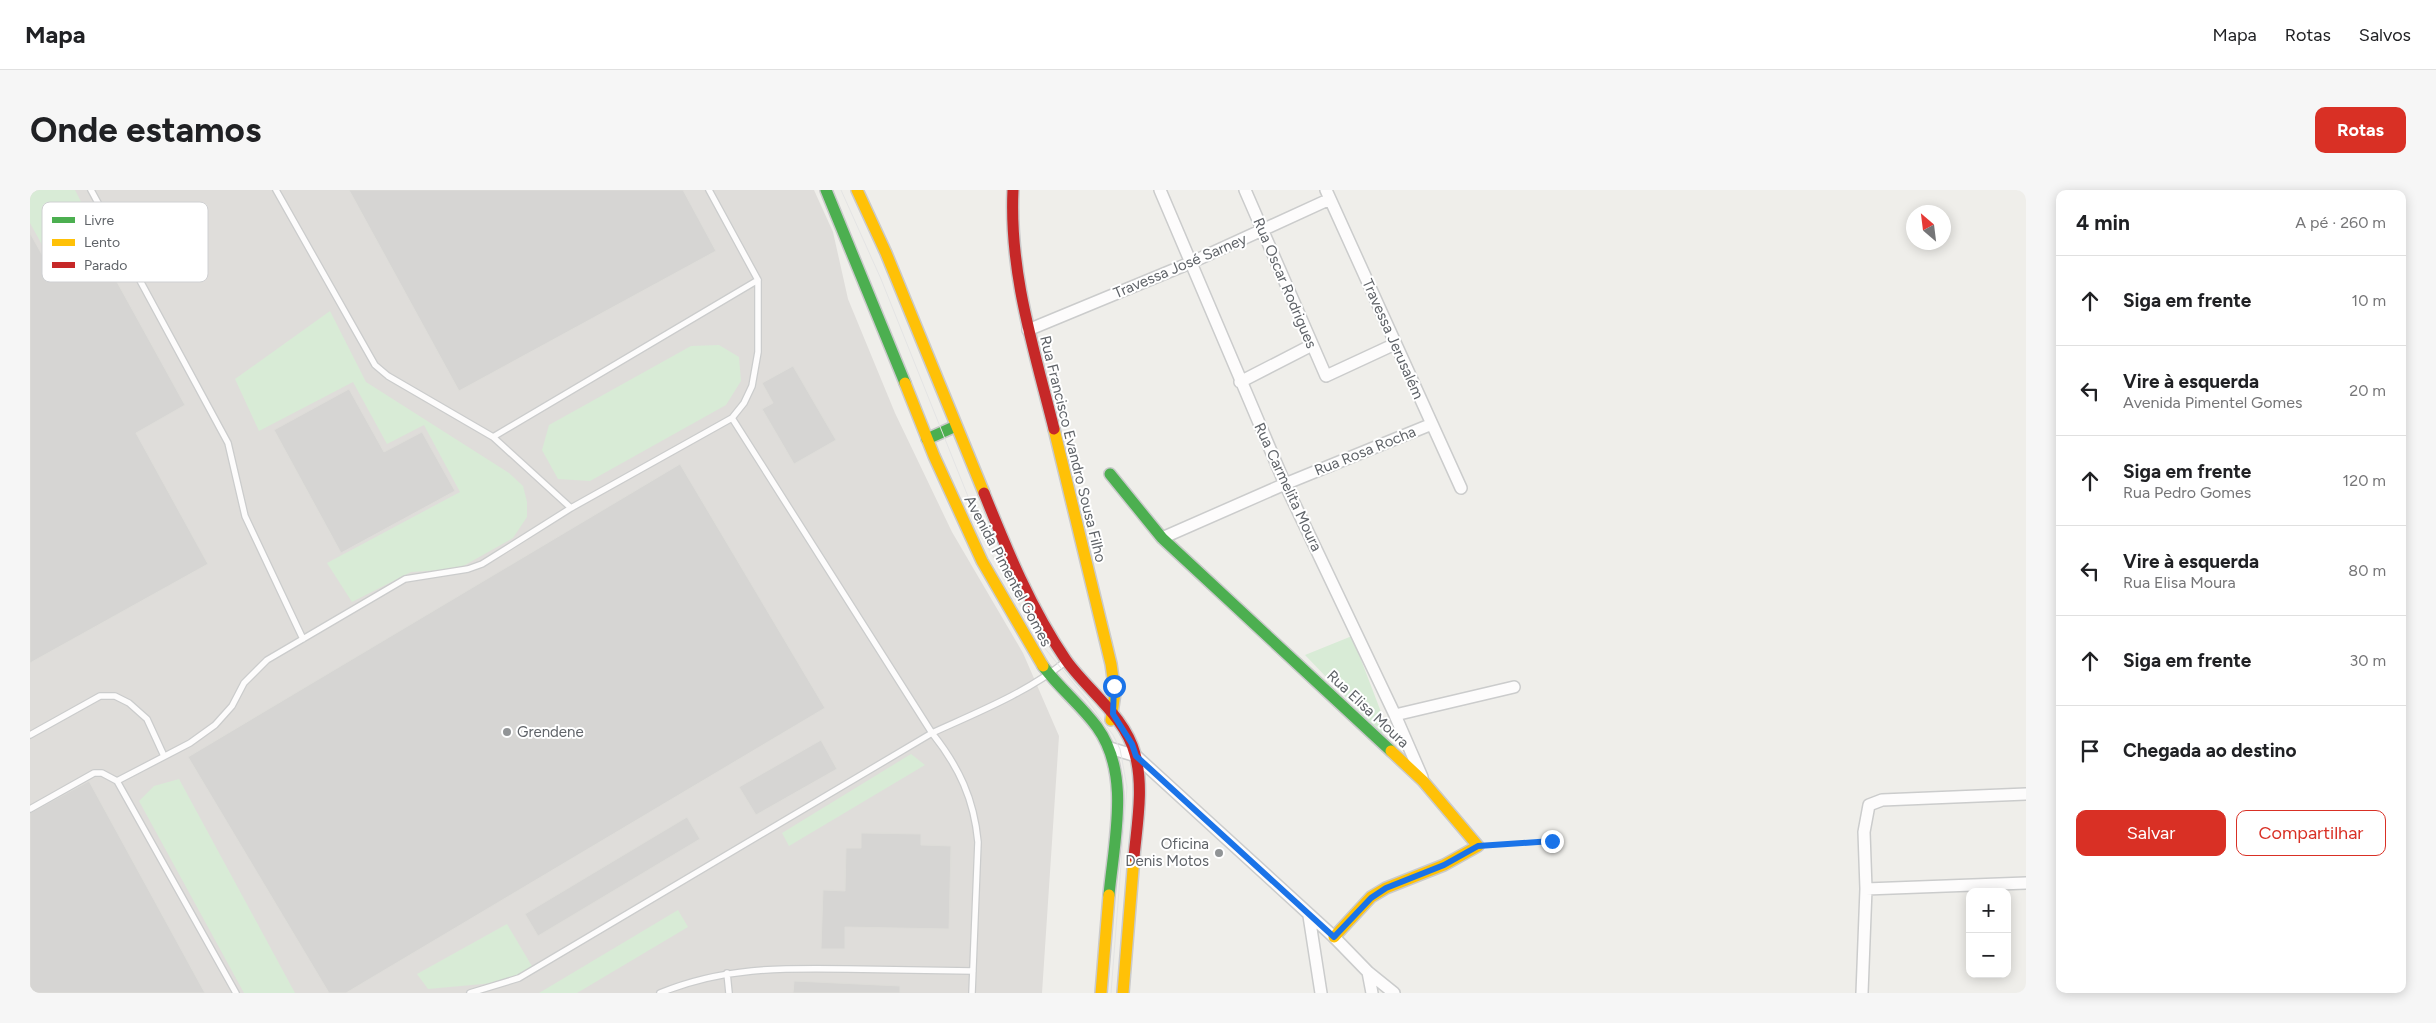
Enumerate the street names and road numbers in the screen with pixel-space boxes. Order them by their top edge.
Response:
street label: Rua Oscar Rodrigues [1249,215,1321,351]
street label: Travessa José Sarney [1111,230,1249,302]
street label: Travessa Jerusalém [1358,276,1428,402]
street label: Rua Francisco Evandro Sousa Filho [1036,334,1110,564]
street label: Rua Carmelita Moura [1250,420,1326,554]
street label: Rua Rosa Rocha [1312,422,1418,480]
street label: Avenida Pimentel Gomes [961,493,1055,649]
street label: Rua Elisa Moura [1323,666,1413,752]

